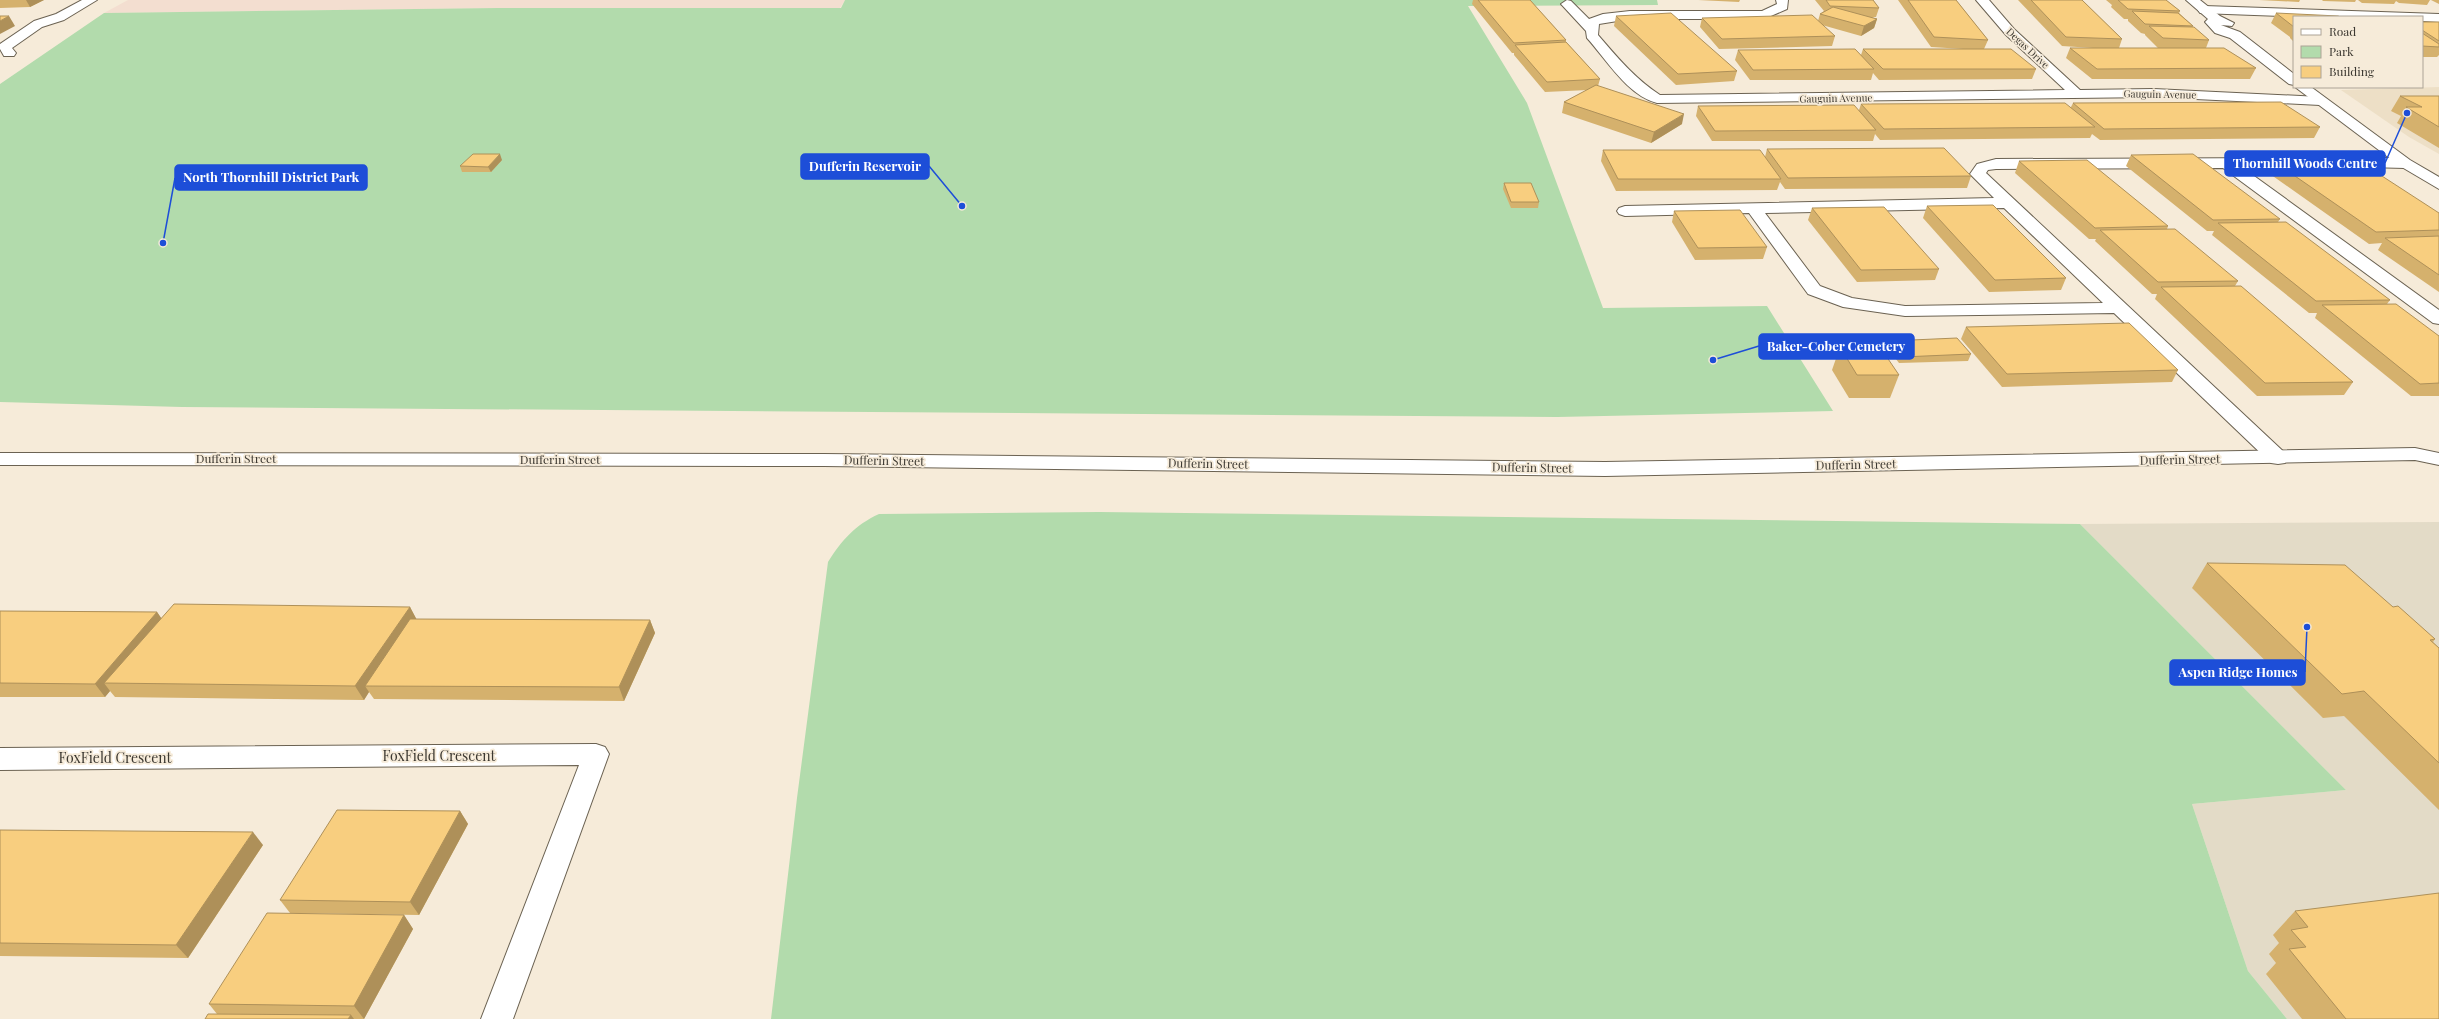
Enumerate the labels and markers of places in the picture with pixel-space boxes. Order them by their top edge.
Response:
callout: Thornhill Woods Centre [2225,151,2385,176]
callout: Dufferin Reservoir [801,154,929,179]
callout: North Thornhill District Park [175,165,367,190]
callout: Baker-Cober Cemetery [1759,334,1914,359]
callout: Aspen Ridge Homes [2170,660,2305,685]

